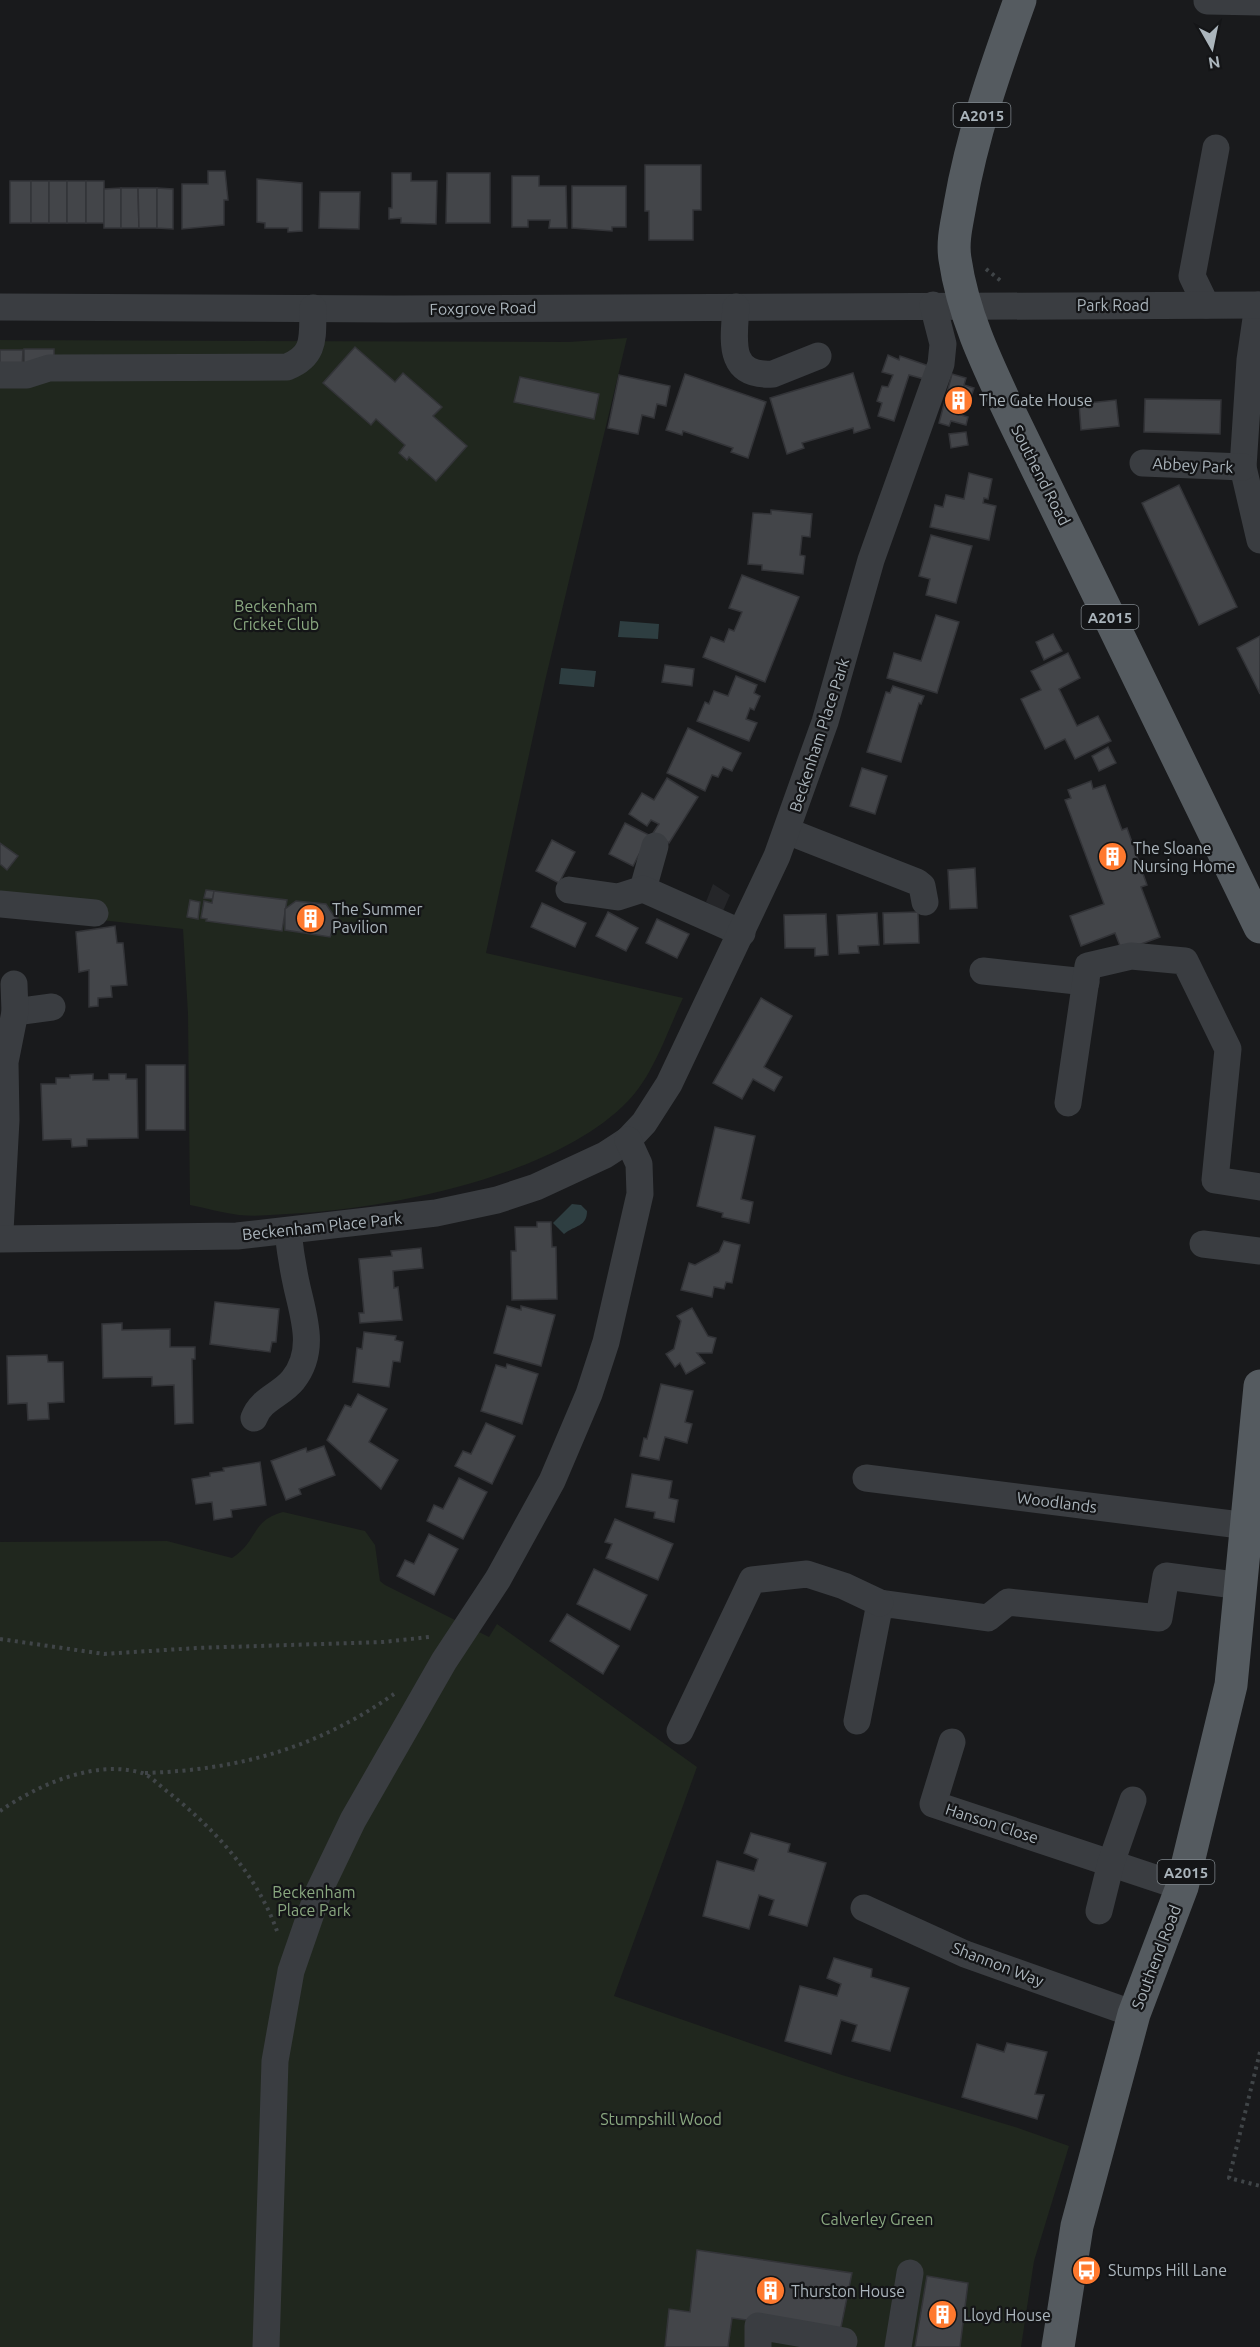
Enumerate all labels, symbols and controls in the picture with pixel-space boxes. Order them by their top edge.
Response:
north arrow [1182,18,1242,78]
text: N [1207,53,1222,73]
road number: A2015 [954,103,1010,127]
street label: Park Road [1077,296,1149,314]
street label: Foxgrove Road [429,298,537,318]
building icon: The Gate House [942,384,974,416]
place label: The Gate House [979,391,1093,409]
street label: Southend Road [1008,422,1074,528]
street label: Abbey Park [1152,454,1234,476]
park label: Beckenham Cricket Club [233,597,319,633]
road number: A2015 [1082,605,1138,629]
street label: Beckenham Place Park [786,656,852,814]
place label: The Sloane Nursing Home [1133,839,1236,875]
building icon: The Sloane Nursing Home [1096,841,1128,873]
place label: The Summer Pavilion [332,900,423,936]
building icon: The Summer Pavilion [295,902,327,934]
street label: Beckenham Place Park [241,1209,403,1243]
street label: Woodlands [1016,1488,1098,1516]
street label: Hanson Close [943,1799,1041,1847]
road number: A2015 [1158,1860,1214,1884]
park label: Beckenham Place Park [272,1883,356,1919]
street label: Southend Road [1128,1902,1184,2012]
street label: Shannon Way [950,1938,1047,1990]
park label: Stumpshill Wood [600,2110,722,2128]
park label: Calverley Green [821,2210,933,2228]
bus stop icon: Stumps Hill Lane [1071,2254,1103,2286]
place label: Stumps Hill Lane [1108,2261,1227,2279]
building icon: Thurston House [754,2275,786,2307]
place label: Thurston House [791,2282,905,2300]
building icon: Lloyd House [926,2299,958,2331]
place label: Lloyd House [963,2306,1051,2324]

